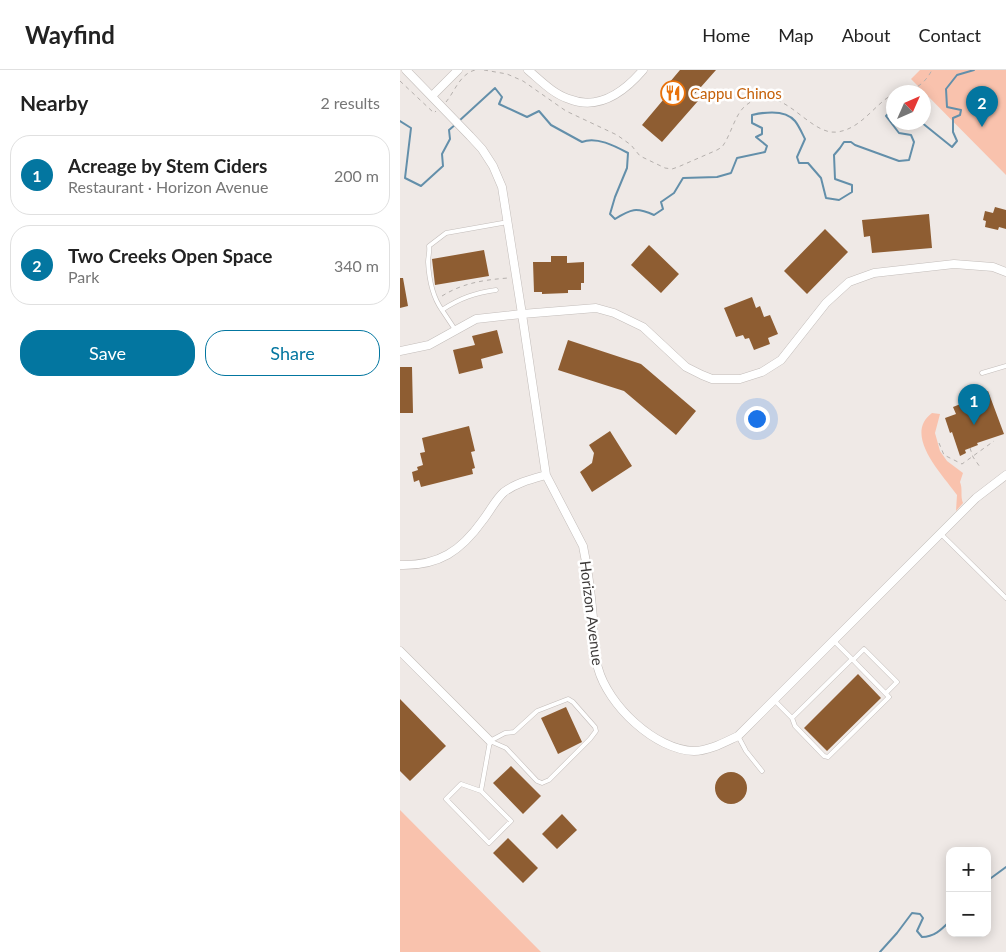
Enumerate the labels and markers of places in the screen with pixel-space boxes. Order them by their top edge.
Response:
restaurant icon: Cappu Chinos [660,80,686,106]
place label: Cappu Chinos [690,84,782,102]
pin: 2 [966,86,998,127]
pin: 1 [958,384,990,425]

